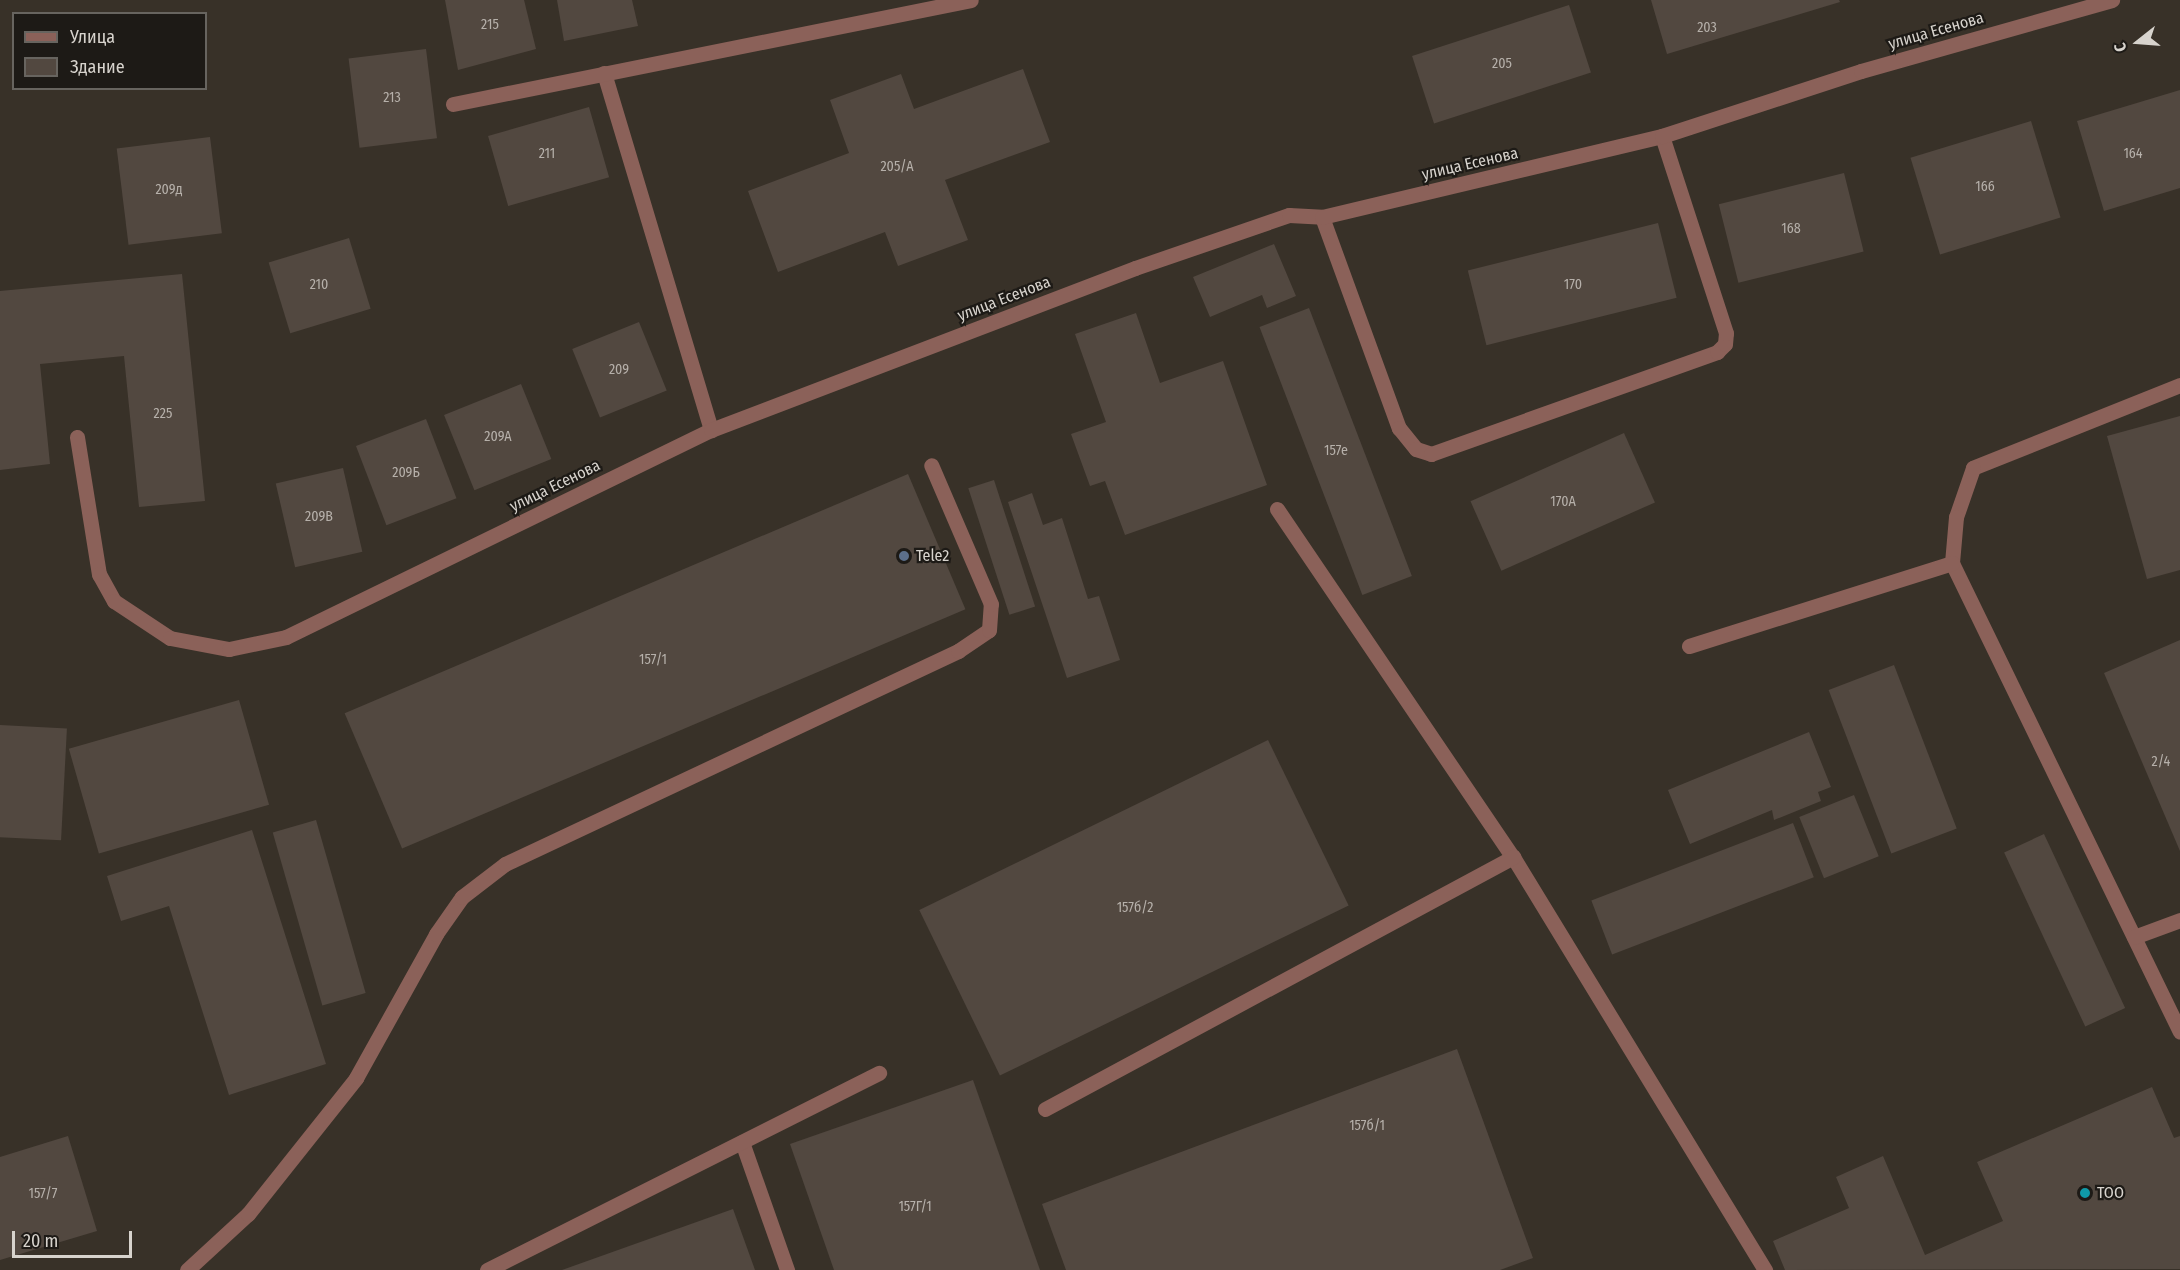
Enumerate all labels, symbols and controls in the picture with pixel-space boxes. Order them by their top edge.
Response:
street label: улица Есенова [1886,8,1986,54]
legend [12,12,207,90]
north arrow [2108,12,2168,72]
house number: 215 [481,17,499,33]
house number: 203 [1697,20,1717,36]
text: Улица [70,26,115,48]
text: С [2110,41,2131,54]
text: Здание [70,56,125,78]
house number: 205 [1492,56,1512,72]
house number: 213 [383,90,401,106]
street label: улица Есенова [1420,144,1520,184]
house number: 211 [539,146,555,162]
house number: 164 [2123,146,2143,162]
house number: 205/А [880,159,914,175]
house number: 166 [1975,179,1995,195]
house number: 209д [155,182,183,198]
house number: 168 [1781,221,1801,237]
street label: улица Есенова [955,272,1053,326]
house number: 210 [310,277,328,293]
house number: 170 [1564,277,1582,293]
house number: 209 [609,362,629,378]
house number: 225 [154,406,172,422]
house number: 209А [484,429,512,445]
house number: 157е [1324,443,1348,459]
street label: улица Есенова [507,456,603,516]
house number: 209Б [392,465,420,481]
house number: 170А [1550,494,1576,510]
house number: 209В [305,509,333,525]
place label: Tele2 [916,546,949,566]
marker: Tele2 [897,549,911,563]
house number: 157/1 [639,652,667,668]
house number: 2/4 [2152,754,2170,770]
house number: 157б/2 [1117,900,1153,916]
house number: 157б/1 [1349,1118,1385,1134]
place label: ТОО [2097,1183,2124,1203]
house number: 157/7 [29,1186,57,1202]
marker: ТОО [2078,1186,2092,1200]
house number: 157Г/1 [898,1199,932,1215]
scale bar [15,1219,135,1257]
text: 20 m [23,1230,58,1252]

